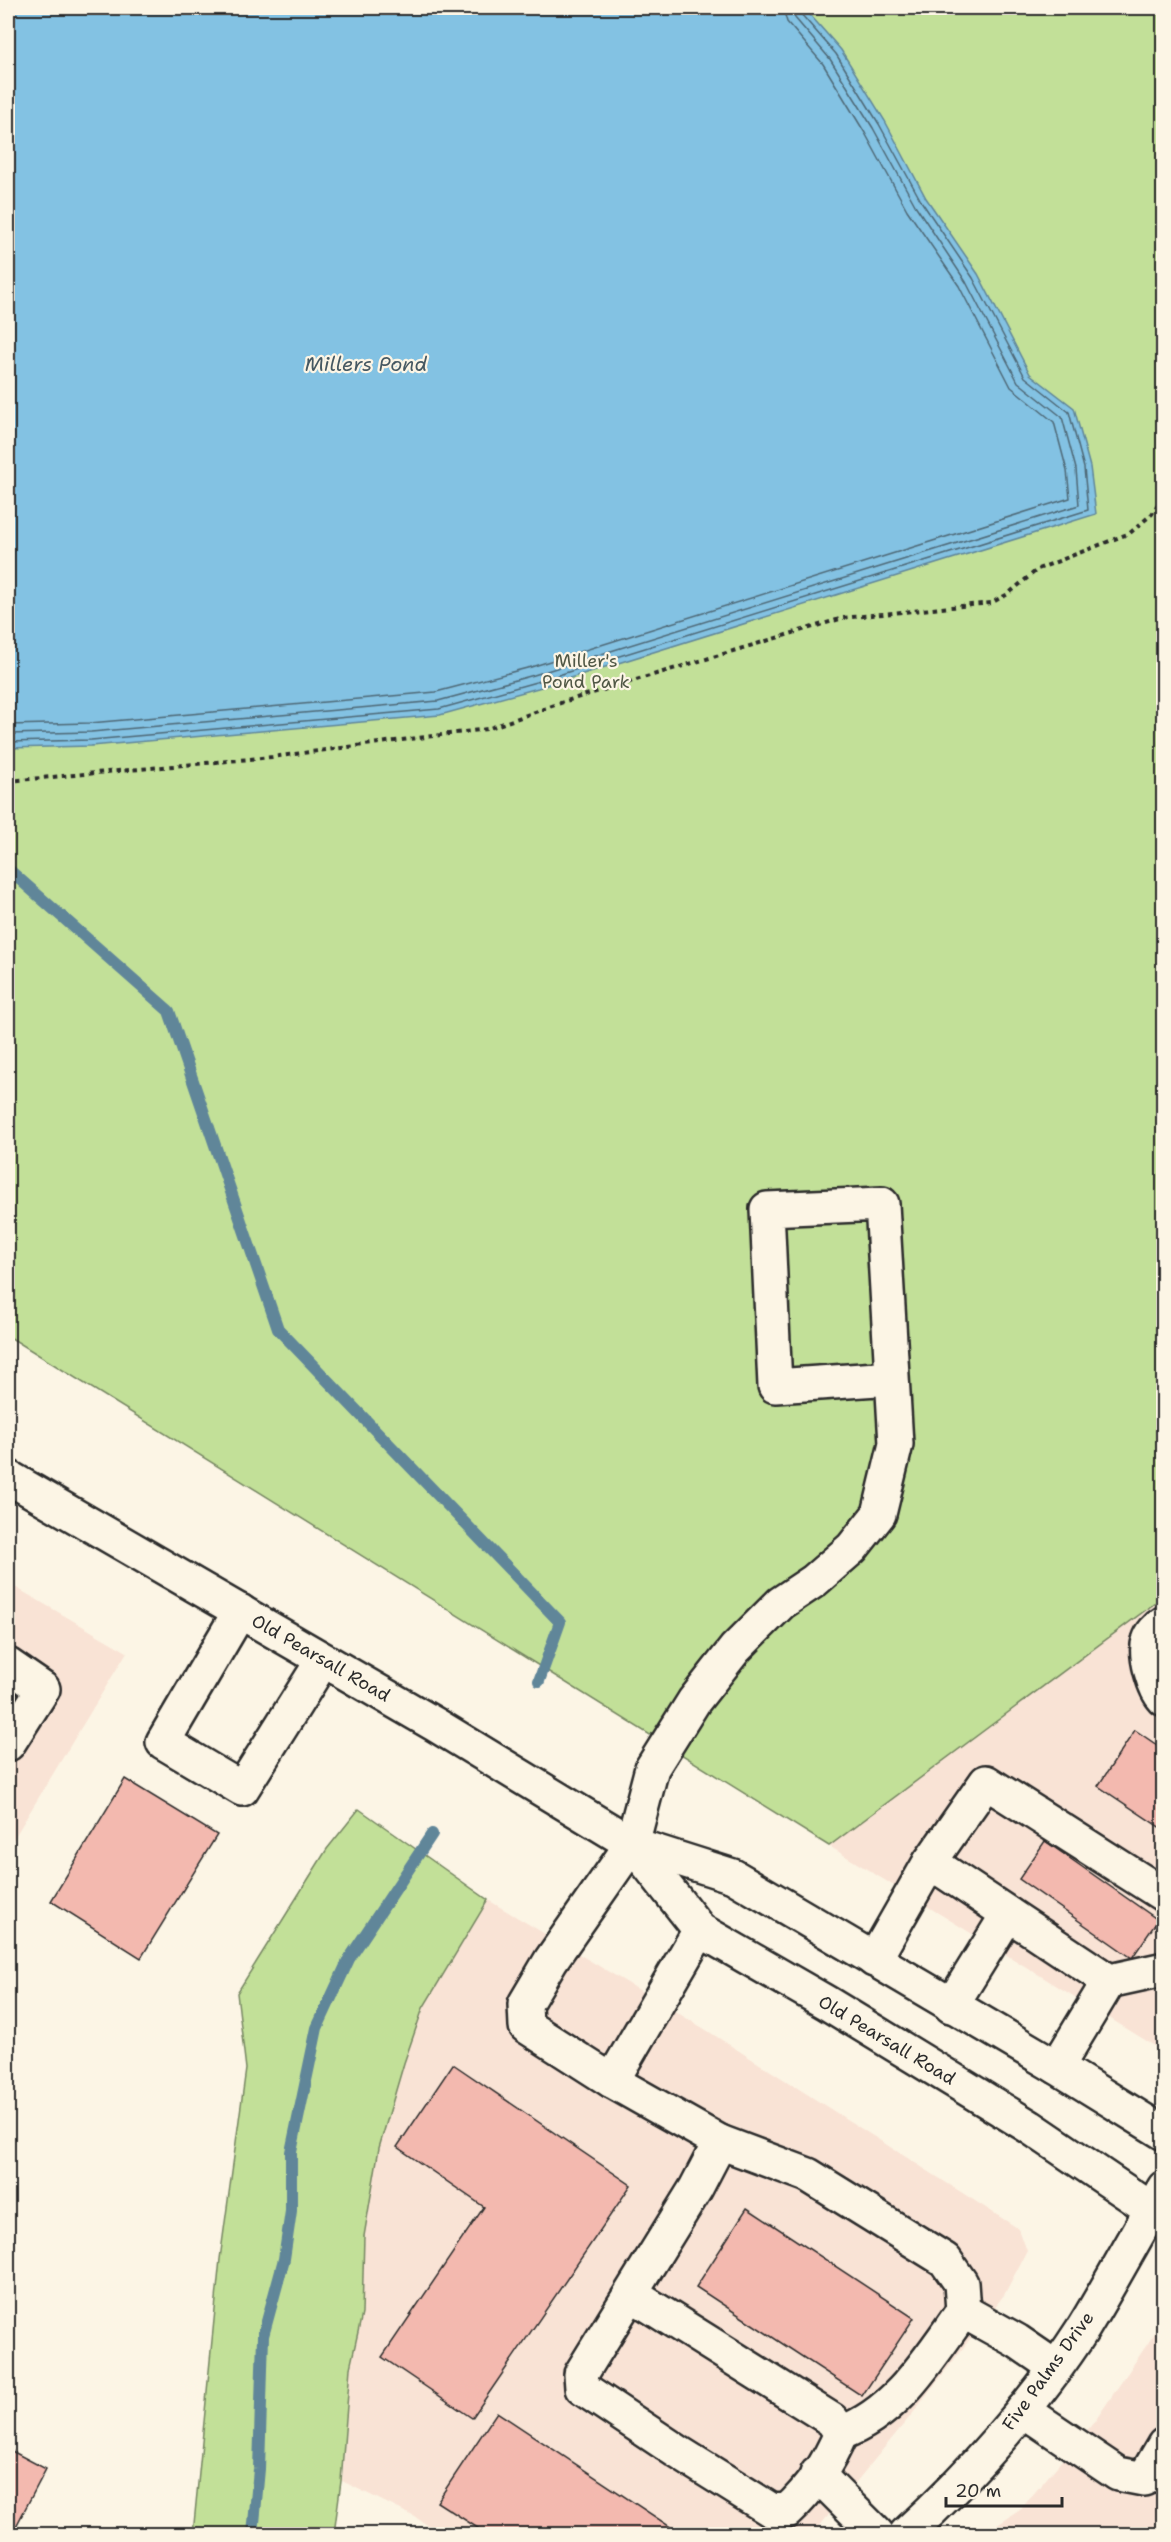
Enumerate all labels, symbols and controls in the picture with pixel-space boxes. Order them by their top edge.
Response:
water label: Millers Pond [305,351,428,377]
park label: Miller's Pond Park [542,649,630,694]
street label: Old Pearsall Road [247,1609,395,1707]
street label: Old Pearsall Road [814,1989,960,2091]
street label: Five Palms Drive [997,2307,1099,2435]
scale bar [946,2470,1062,2508]
text: 20 m [955,2479,1001,2503]

